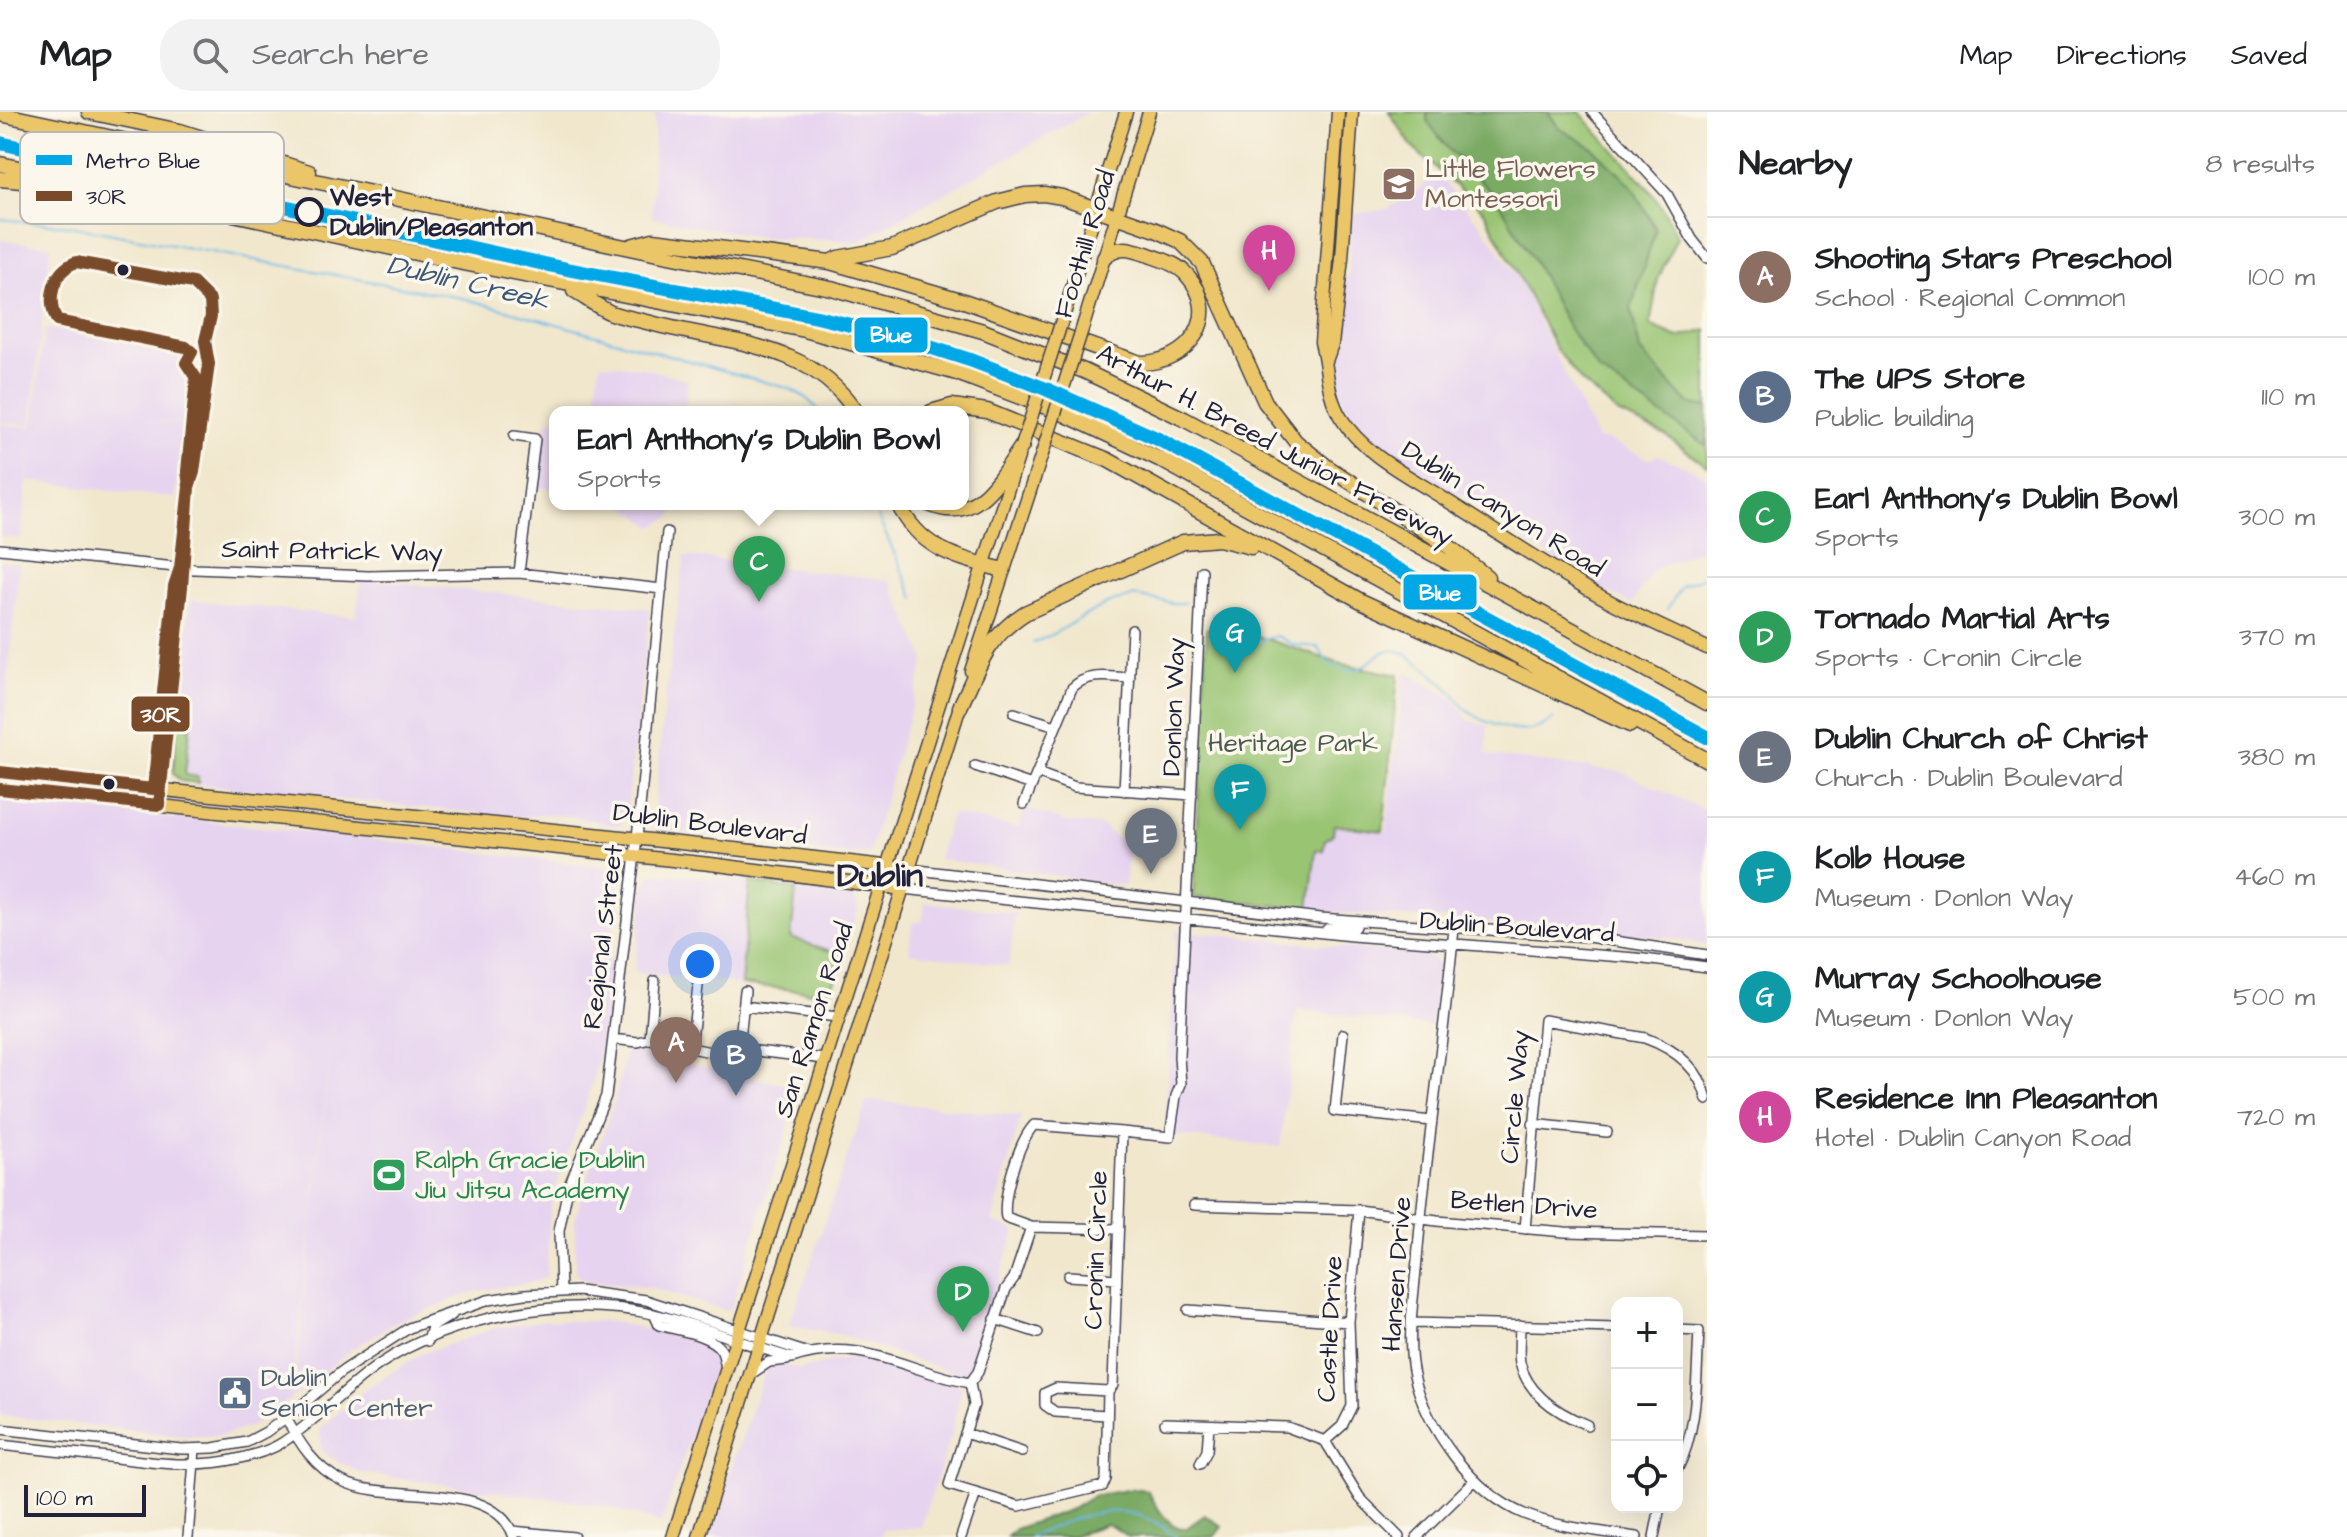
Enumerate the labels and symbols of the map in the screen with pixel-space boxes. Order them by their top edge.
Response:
legend [20,132,284,224]
text: Metro Blue [86,146,201,177]
place label: Little Flowers Montessori [1425,151,1596,217]
school or university icon: Little Flowers Montessori [1380,165,1418,203]
street label: Foothill Road [1045,166,1125,322]
place label: West Dublin/Pleasanton [329,179,533,245]
text: 30R [86,182,127,213]
marker: West Dublin/Pleasanton [295,198,323,226]
pin: H [1243,225,1295,291]
water label: Dublin Creek [383,245,553,321]
unlabelled marker [115,262,131,278]
line badge: Blue [853,316,929,354]
text: Blue [870,320,912,351]
street label: Arthur H. Breed Junior Freeway [1089,335,1460,556]
street label: Dublin Canyon Road [1394,432,1611,588]
street label: Saint Patrick Way [221,531,443,573]
pin: C [733,536,785,602]
line badge: Blue [1402,573,1478,611]
text: Blue [1419,578,1461,609]
pin: G [1209,607,1261,673]
street label: Donlon Way [1154,637,1196,777]
line badge: 30R [130,695,191,733]
text: 30R [140,700,182,731]
park label: Heritage Park [1208,725,1378,763]
pin: F [1214,764,1266,830]
unlabelled marker [101,776,117,792]
street label: Dublin Boulevard [611,794,809,854]
pin: E [1125,808,1177,874]
street label: Regional Street [574,842,634,1032]
district label: Dublin [837,852,923,900]
street label: Dublin Boulevard [1419,902,1615,952]
street label: San Ramon Road [765,918,863,1122]
your location [680,944,720,984]
pin: A [650,1017,702,1083]
street label: Circle Way [1491,1029,1541,1165]
pin: B [710,1030,762,1096]
place label: Ralph Gracie Dublin Jiu Jitsu Academy [415,1142,645,1210]
sports icon: Ralph Gracie Dublin Jiu Jitsu Academy [370,1156,408,1194]
street label: Cronin Circle [1075,1170,1117,1330]
street label: Betlen Drive [1449,1182,1599,1228]
street label: Hansen Drive [1374,1195,1420,1353]
street label: Castle Drive [1308,1255,1352,1403]
pin: D [937,1266,989,1332]
place label: Dublin Senior Center [261,1360,433,1426]
public building icon: Dublin Senior Center [216,1374,254,1412]
scale bar [24,1481,146,1517]

